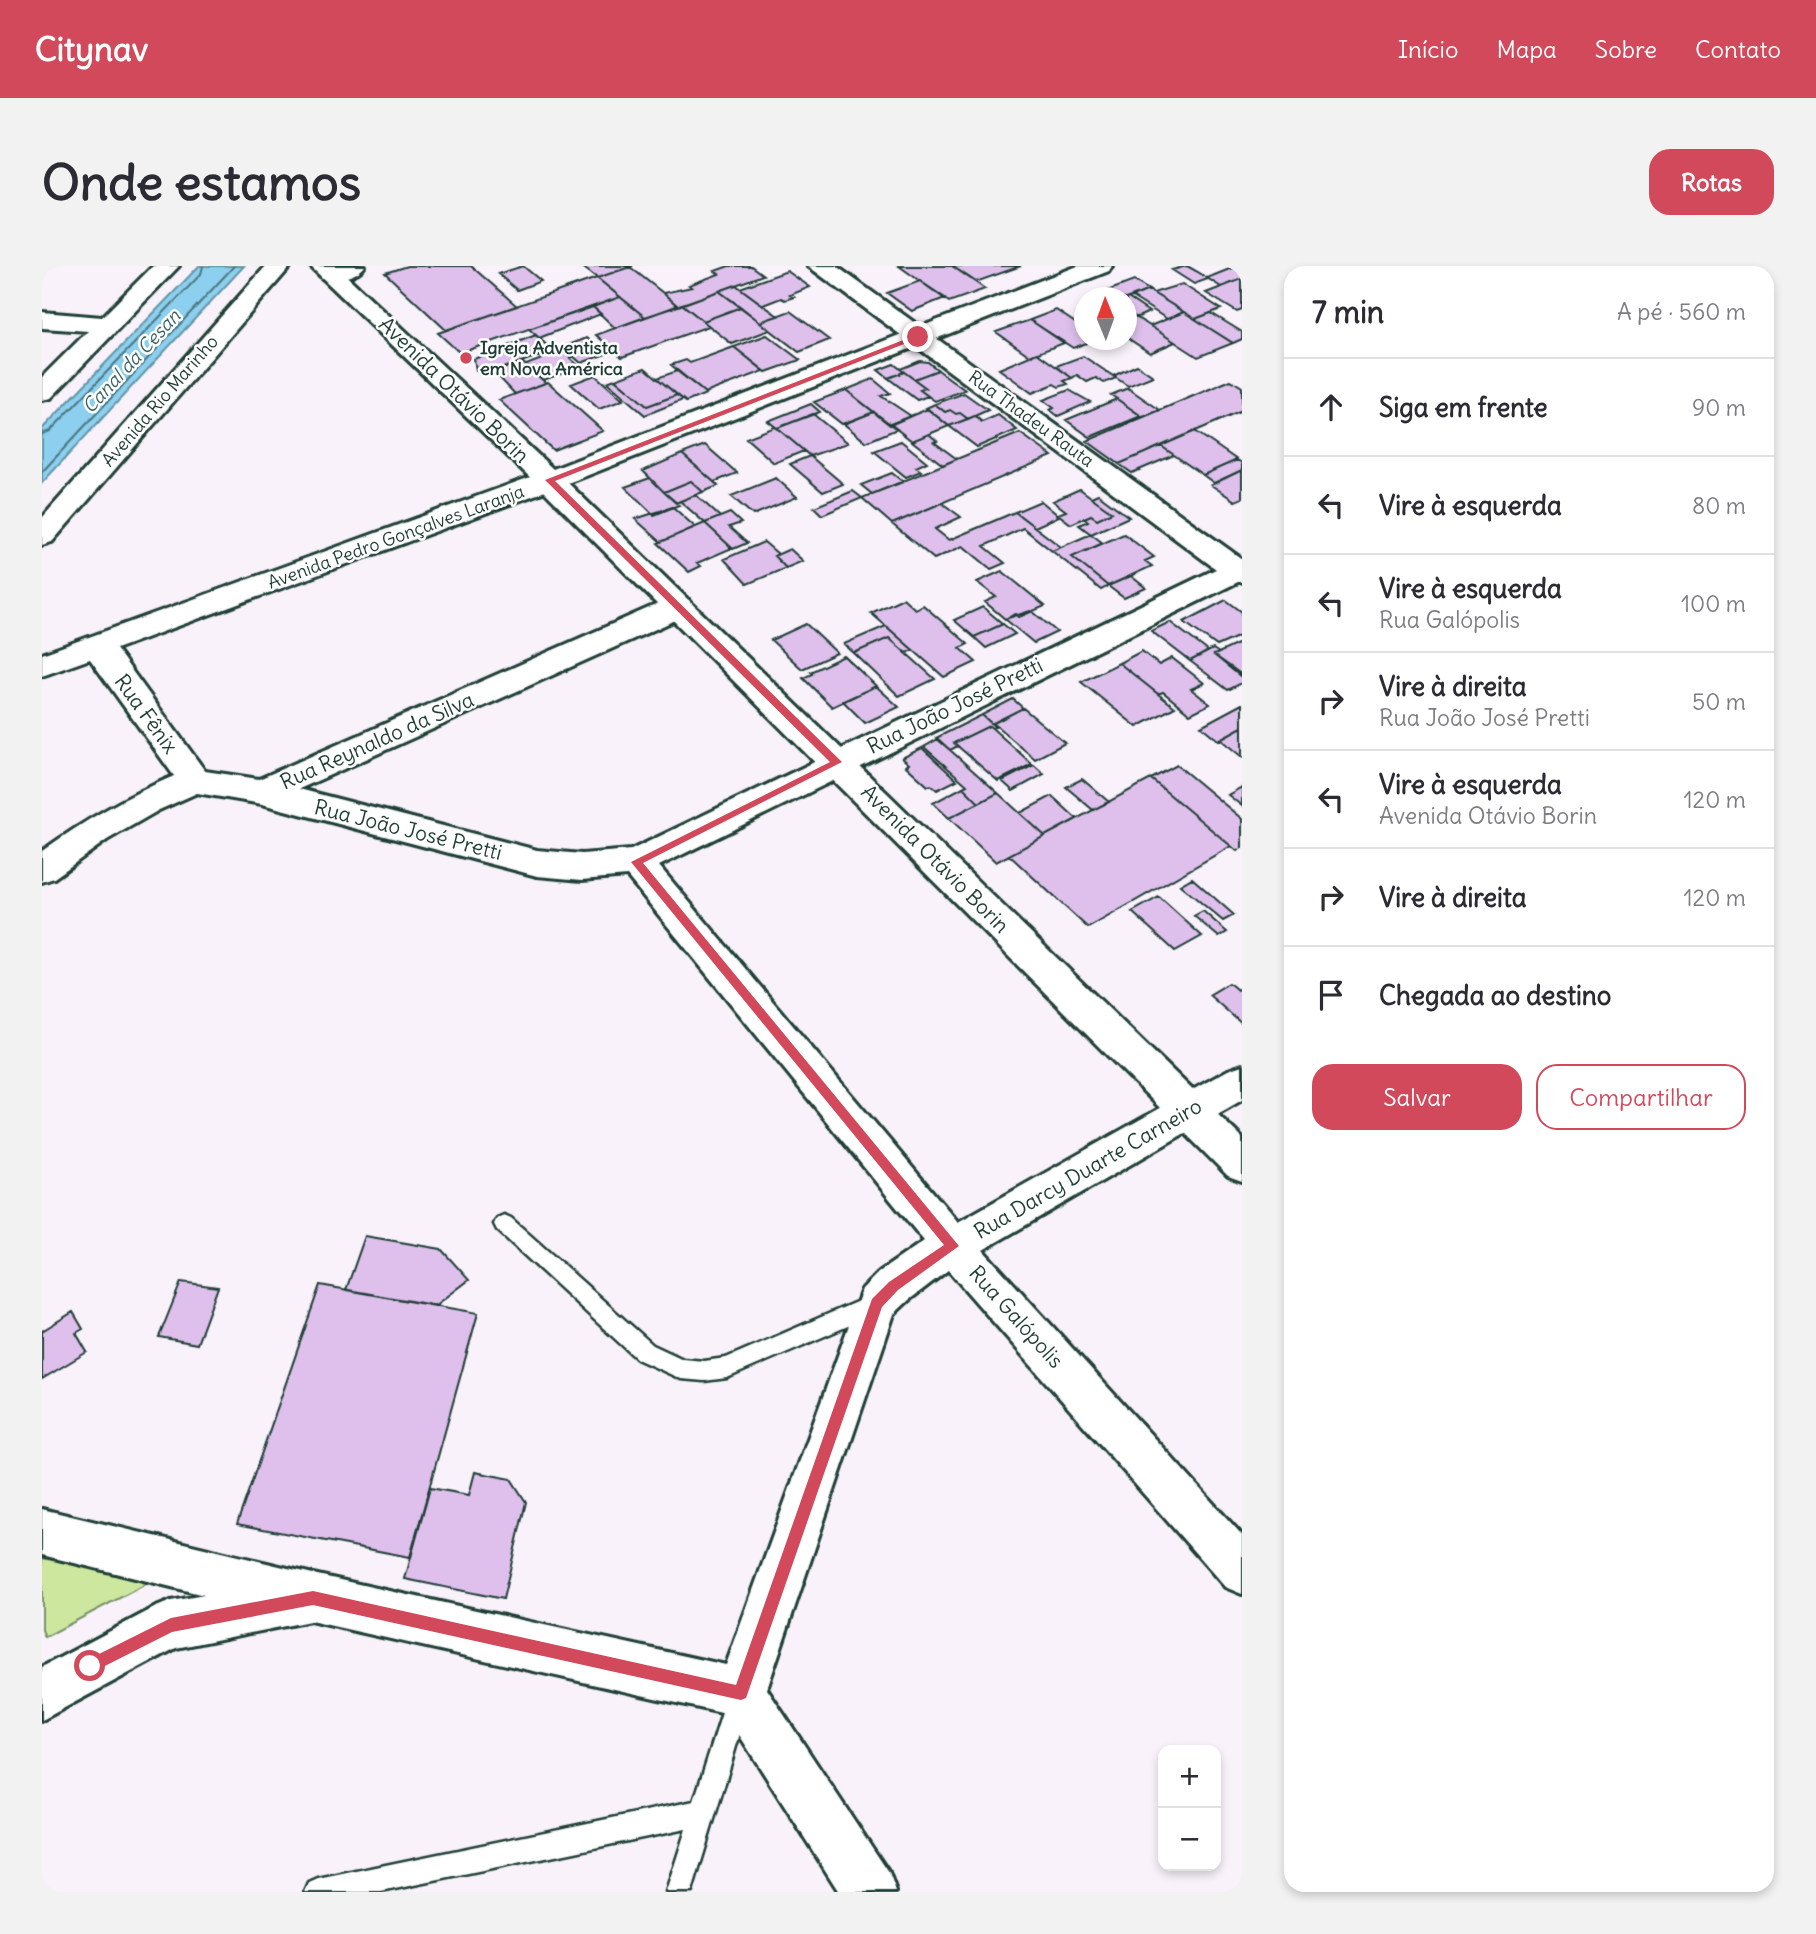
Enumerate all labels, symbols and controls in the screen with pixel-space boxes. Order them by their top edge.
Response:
text: Citynav [35,28,148,70]
text: Início [1398,34,1458,64]
text: Mapa [1496,34,1557,64]
text: Sobre [1595,34,1657,64]
text: Contato [1695,34,1781,64]
button: Rotas [1649,149,1774,215]
text: Onde estamos [42,152,361,213]
north arrow [1074,287,1137,350]
text: 7 min [1312,293,1384,331]
text: A pé · 560 m [1617,297,1746,326]
water label: Canal da Cesan [77,303,186,418]
street label: Avenida Otávio Borin [373,311,535,468]
route end [902,321,933,352]
street label: Avenida Rio Marinho [96,330,223,471]
place label: Igreja Adventista em Nova América [480,336,623,380]
marker: Igreja Adventista em Nova América [458,350,474,366]
street label: Rua Thadeu Rauta [964,365,1099,472]
icon: ahead [1312,388,1350,426]
text: Siga em frente [1379,391,1547,424]
text: 90 m [1692,393,1746,422]
street label: Avenida Pedro Gonçalves Laranja [264,479,527,594]
icon: left [1312,486,1350,524]
text: Vire à esquerda [1379,489,1562,522]
text: 80 m [1692,491,1746,520]
text: Vire à esquerda [1379,572,1562,605]
icon: left [1312,584,1350,622]
text: 100 m [1681,589,1746,618]
text: Rua Galópolis [1379,605,1520,634]
street label: Rua João José Pretti [862,651,1047,760]
street label: Rua Fênix [109,669,184,759]
text: Vire à direita [1379,670,1527,703]
icon: right [1312,682,1350,720]
street label: Rua Reynaldo da Silva [276,686,478,795]
text: 50 m [1692,687,1746,716]
text: Rua João José Pretti [1379,703,1590,732]
text: Vire à esquerda [1379,768,1562,801]
street label: Avenida Otávio Borin [855,779,1015,939]
icon: left [1312,780,1350,818]
text: 120 m [1683,785,1746,814]
street label: Rua João José Pretti [311,793,505,866]
text: Avenida Otávio Borin [1379,801,1597,830]
icon: right [1312,878,1350,916]
text: Vire à direita [1379,881,1527,914]
text: 120 m [1683,883,1746,912]
icon: arrive [1312,976,1350,1014]
text: Chegada ao destino [1379,979,1611,1012]
button: Salvar [1312,1064,1522,1130]
button: Compartilhar [1536,1064,1746,1130]
street label: Rua Darcy Duarte Carneiro [969,1092,1206,1245]
street label: Rua Galópolis [963,1260,1069,1374]
route start [74,1650,105,1681]
map controls [1158,1745,1221,1871]
button: + [1158,1745,1221,1808]
button: − [1158,1808,1221,1871]

